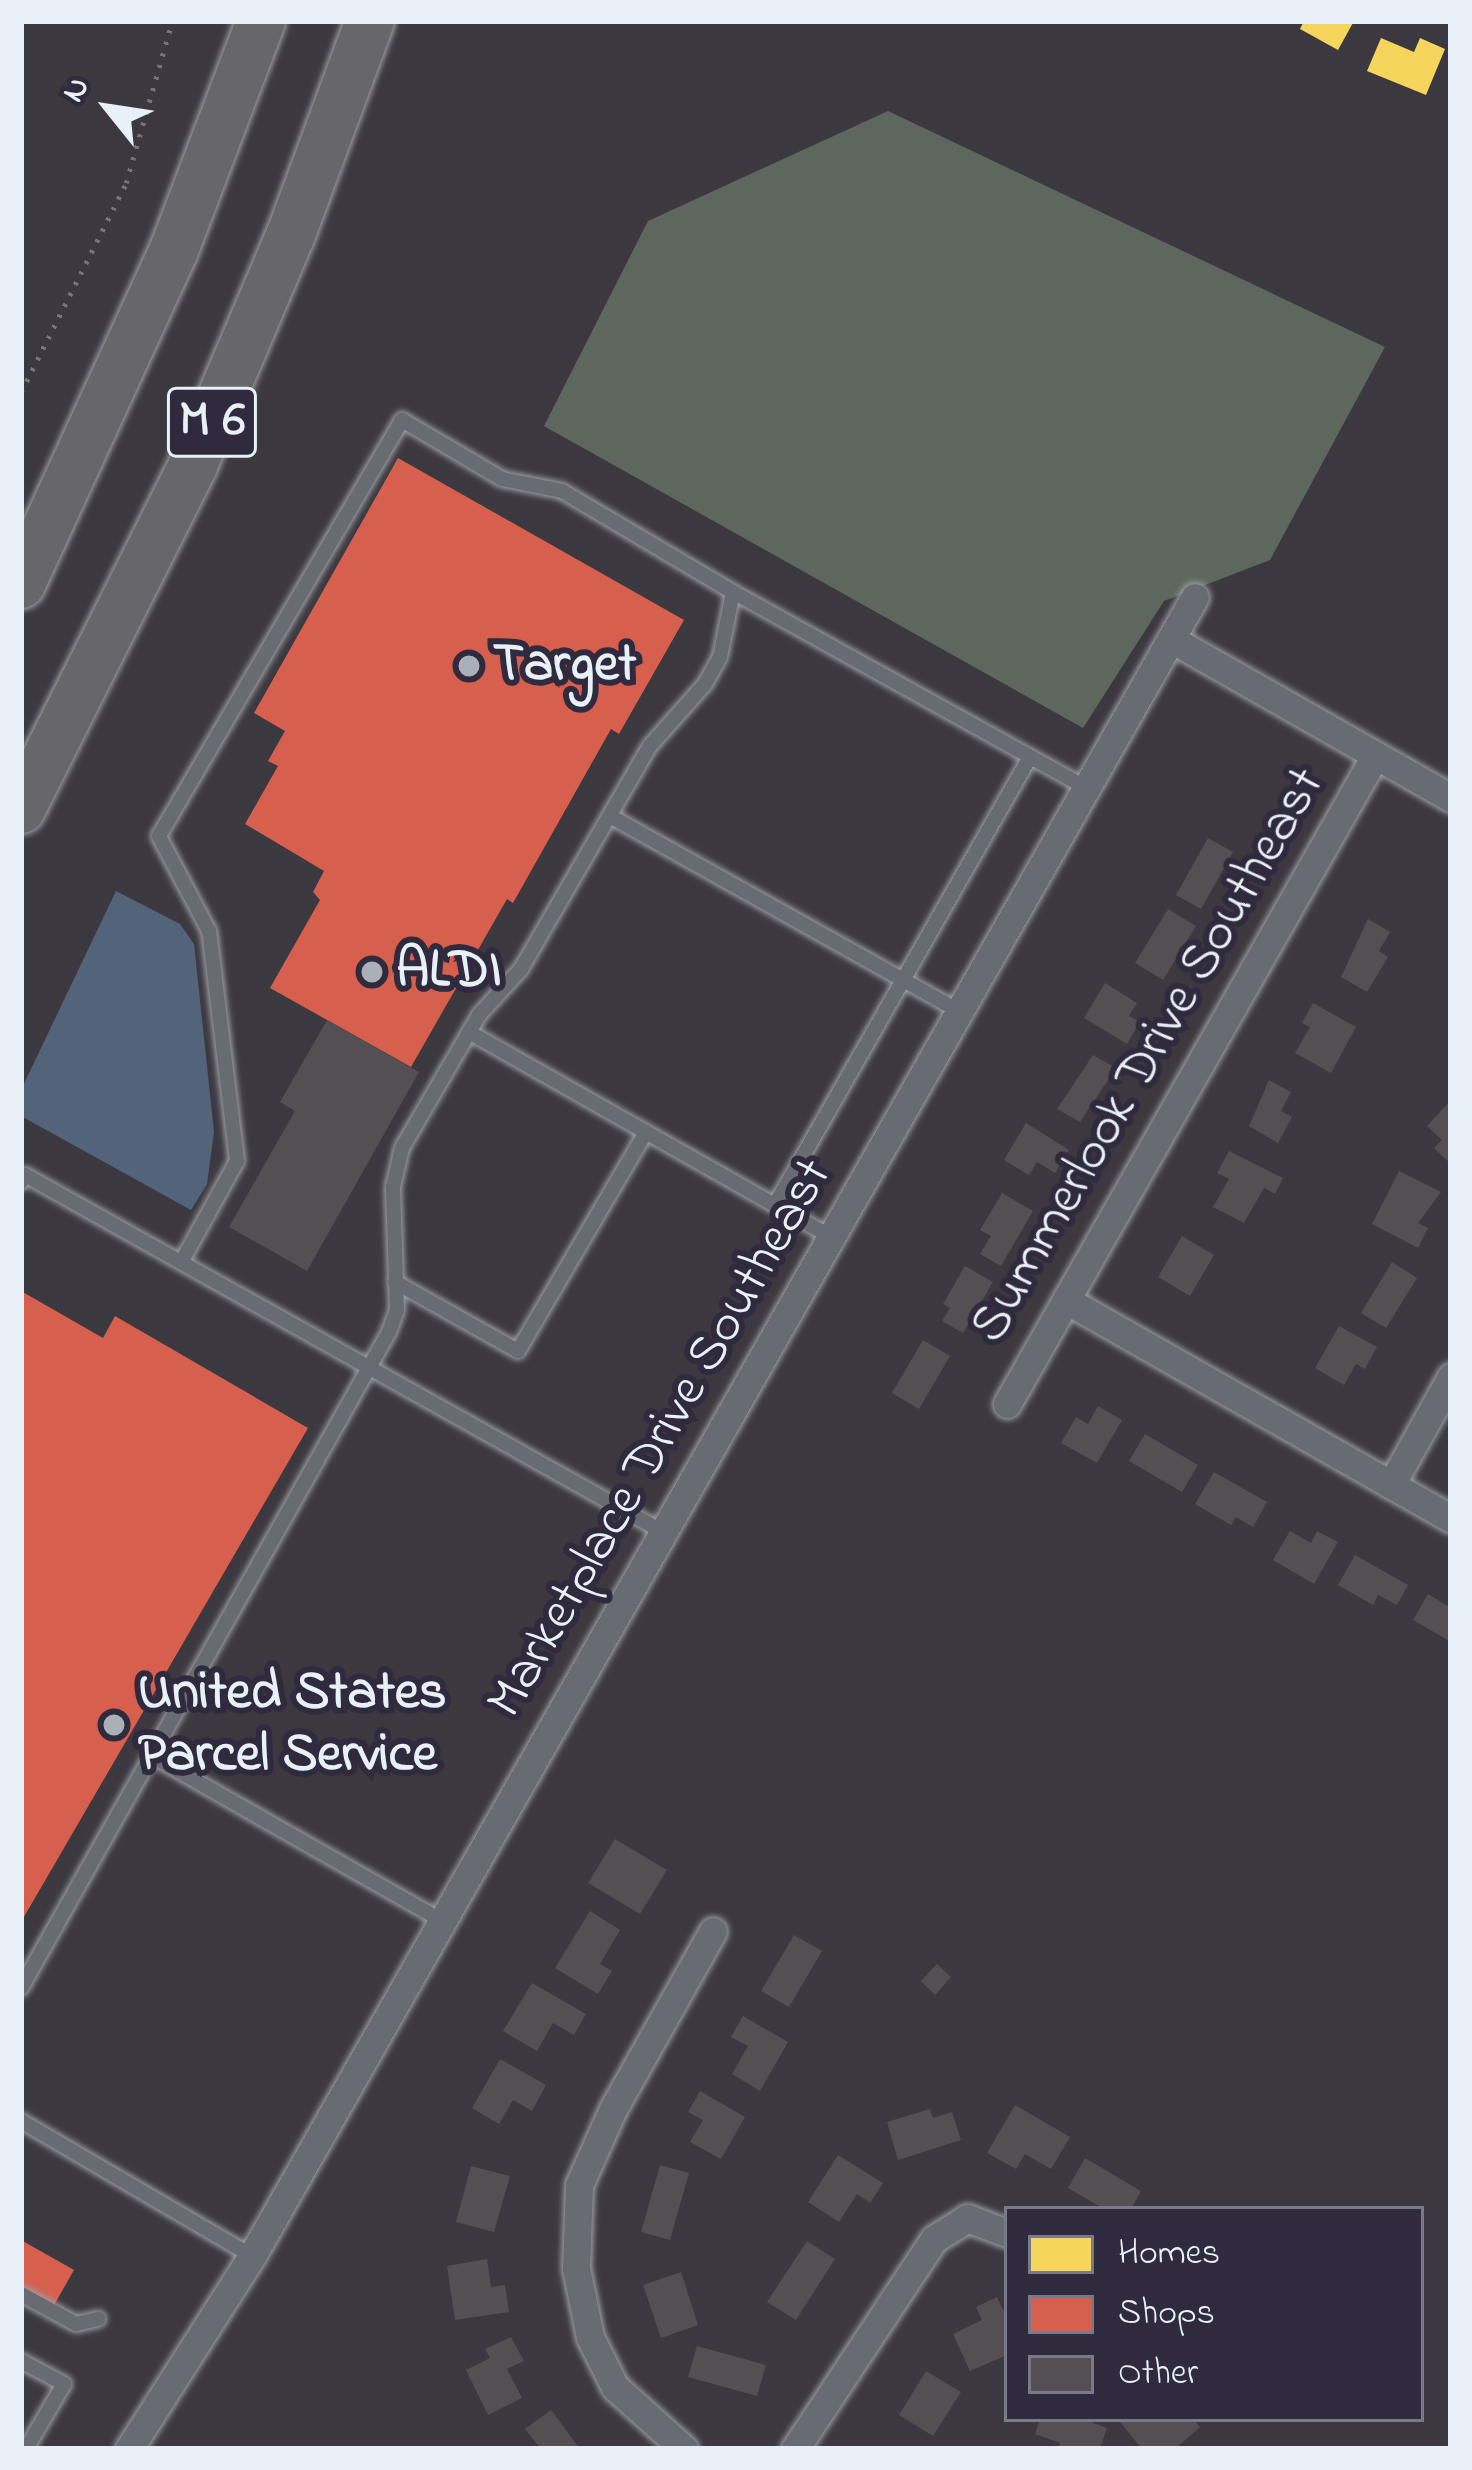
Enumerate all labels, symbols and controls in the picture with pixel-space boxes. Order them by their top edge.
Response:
north arrow [48,48,168,168]
text: N [50,68,103,112]
road number: M 6 [164,377,260,467]
place label: Target [493,634,636,698]
marker: Target [456,653,482,679]
street label: Summerlook Drive Southeast [958,757,1340,1355]
place label: ALDI [396,940,502,1004]
marker: ALDI [359,959,385,985]
street label: Marketplace Drive Southeast [474,1148,848,1730]
place label: United States Parcel Service [138,1662,446,1788]
marker: United States Parcel Service [101,1712,127,1738]
legend [1004,2206,1424,2422]
text: Homes [1118,2228,1220,2281]
text: Shops [1118,2288,1215,2341]
text: Other [1118,2348,1198,2401]

